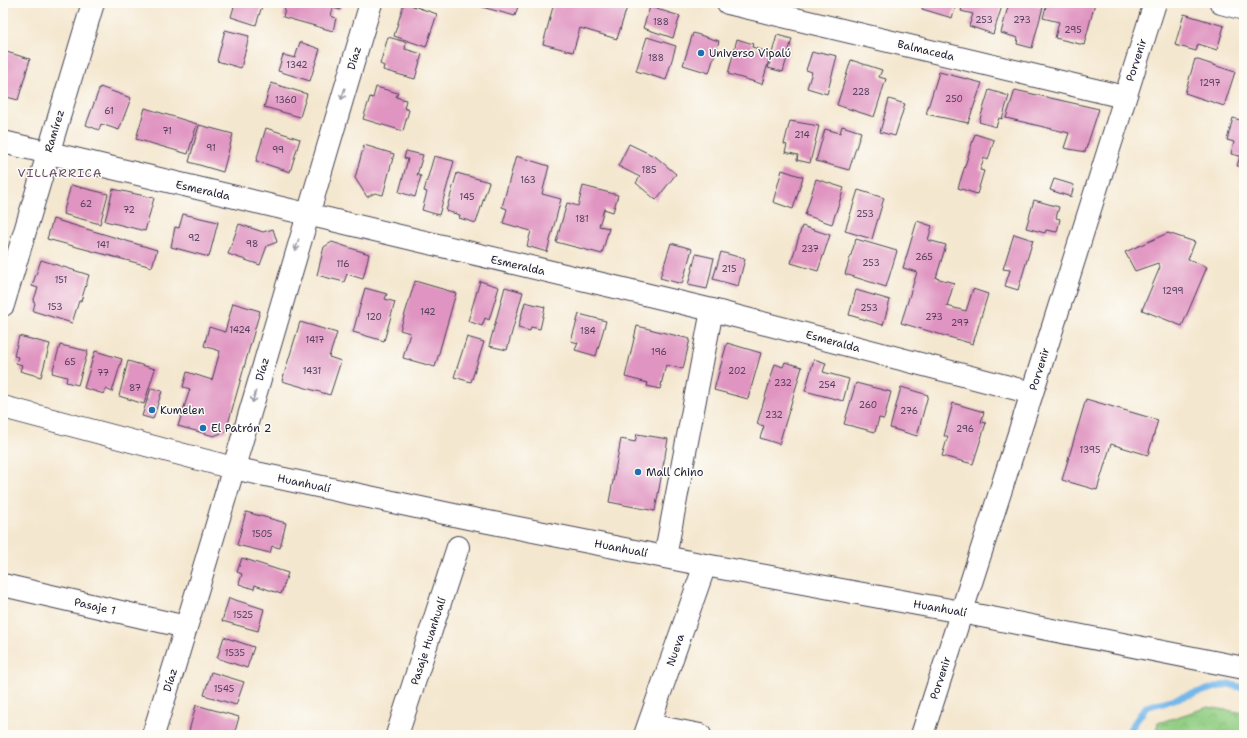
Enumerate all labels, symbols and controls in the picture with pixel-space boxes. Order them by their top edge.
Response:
house number: 253 [975,14,993,26]
house number: 273 [1013,14,1031,26]
house number: 188 [653,16,669,28]
house number: 295 [1064,24,1082,36]
street label: Balmaceda [896,37,956,64]
street label: Porvenir [1122,37,1150,84]
street label: Díaz [344,45,365,72]
place label: Universo Vipalú [709,46,791,61]
marker: Universo Vipalú [696,48,706,58]
house number: 188 [648,52,664,64]
house number: 1342 [286,59,308,71]
house number: 1297 [1199,77,1221,89]
house number: 228 [852,86,870,98]
one-way arrow [339,87,346,100]
house number: 250 [945,93,963,105]
house number: 1360 [275,94,297,106]
house number: 61 [104,105,114,117]
street label: Ramírez [41,108,68,154]
house number: 71 [162,125,172,137]
house number: 214 [794,129,810,141]
house number: 91 [206,142,216,154]
house number: 99 [272,144,284,156]
house number: 185 [641,164,657,176]
district label: VILLARRICA [18,165,102,181]
house number: 163 [520,174,536,186]
street label: Esmeralda [174,177,232,204]
house number: 145 [460,191,474,203]
house number: 62 [80,198,92,210]
house number: 72 [123,204,135,216]
house number: 253 [856,208,874,220]
house number: 181 [575,213,589,225]
house number: 92 [188,232,200,244]
house number: 98 [246,238,258,250]
one-way arrow [293,238,301,251]
house number: 141 [97,239,109,251]
house number: 237 [801,243,819,255]
house number: 265 [915,251,933,263]
street label: Esmeralda [489,252,547,279]
house number: 253 [862,257,880,269]
house number: 116 [336,258,350,270]
house number: 215 [722,263,737,275]
house number: 151 [55,274,67,286]
house number: 1299 [1162,285,1184,297]
house number: 153 [47,301,63,313]
house number: 253 [860,302,878,314]
house number: 142 [420,306,436,318]
house number: 120 [366,311,382,323]
house number: 273 [925,311,943,323]
house number: 297 [951,317,969,329]
house number: 1424 [229,324,251,336]
house number: 184 [580,325,596,337]
street label: Esmeralda [804,327,862,356]
house number: 1417 [306,334,324,346]
house number: 196 [651,346,667,358]
street label: Porvenir [1026,346,1053,393]
house number: 65 [64,356,76,368]
street label: Díaz [252,356,273,383]
house number: 1431 [303,365,321,377]
house number: 202 [728,365,746,377]
house number: 77 [97,367,109,379]
house number: 232 [774,377,792,389]
house number: 254 [818,379,836,391]
house number: 87 [129,382,141,394]
one-way arrow [250,390,257,403]
house number: 260 [859,399,877,411]
place label: Kumelen [160,403,205,418]
marker: Kumelen [147,405,157,415]
house number: 276 [900,405,918,417]
house number: 232 [765,409,783,421]
place label: El Patrón 2 [211,421,271,436]
marker: El Patrón 2 [198,423,208,433]
house number: 296 [956,423,974,435]
house number: 1395 [1080,444,1100,456]
place label: Mall Chino [646,465,704,480]
marker: Mall Chino [633,467,643,477]
street label: Huanhualí [276,471,332,496]
house number: 1505 [252,528,272,540]
street label: Huanhualí [593,536,649,561]
street label: Pasaje 1 [73,594,117,619]
street label: Pasaje Huanhualí [407,595,450,687]
street label: Huanhualí [912,596,968,621]
house number: 1525 [233,609,253,621]
street label: Nueva [663,632,688,668]
house number: 1535 [225,647,245,659]
street label: Porvenir [926,655,954,702]
street label: Díaz [160,667,181,694]
house number: 1545 [214,683,234,695]

